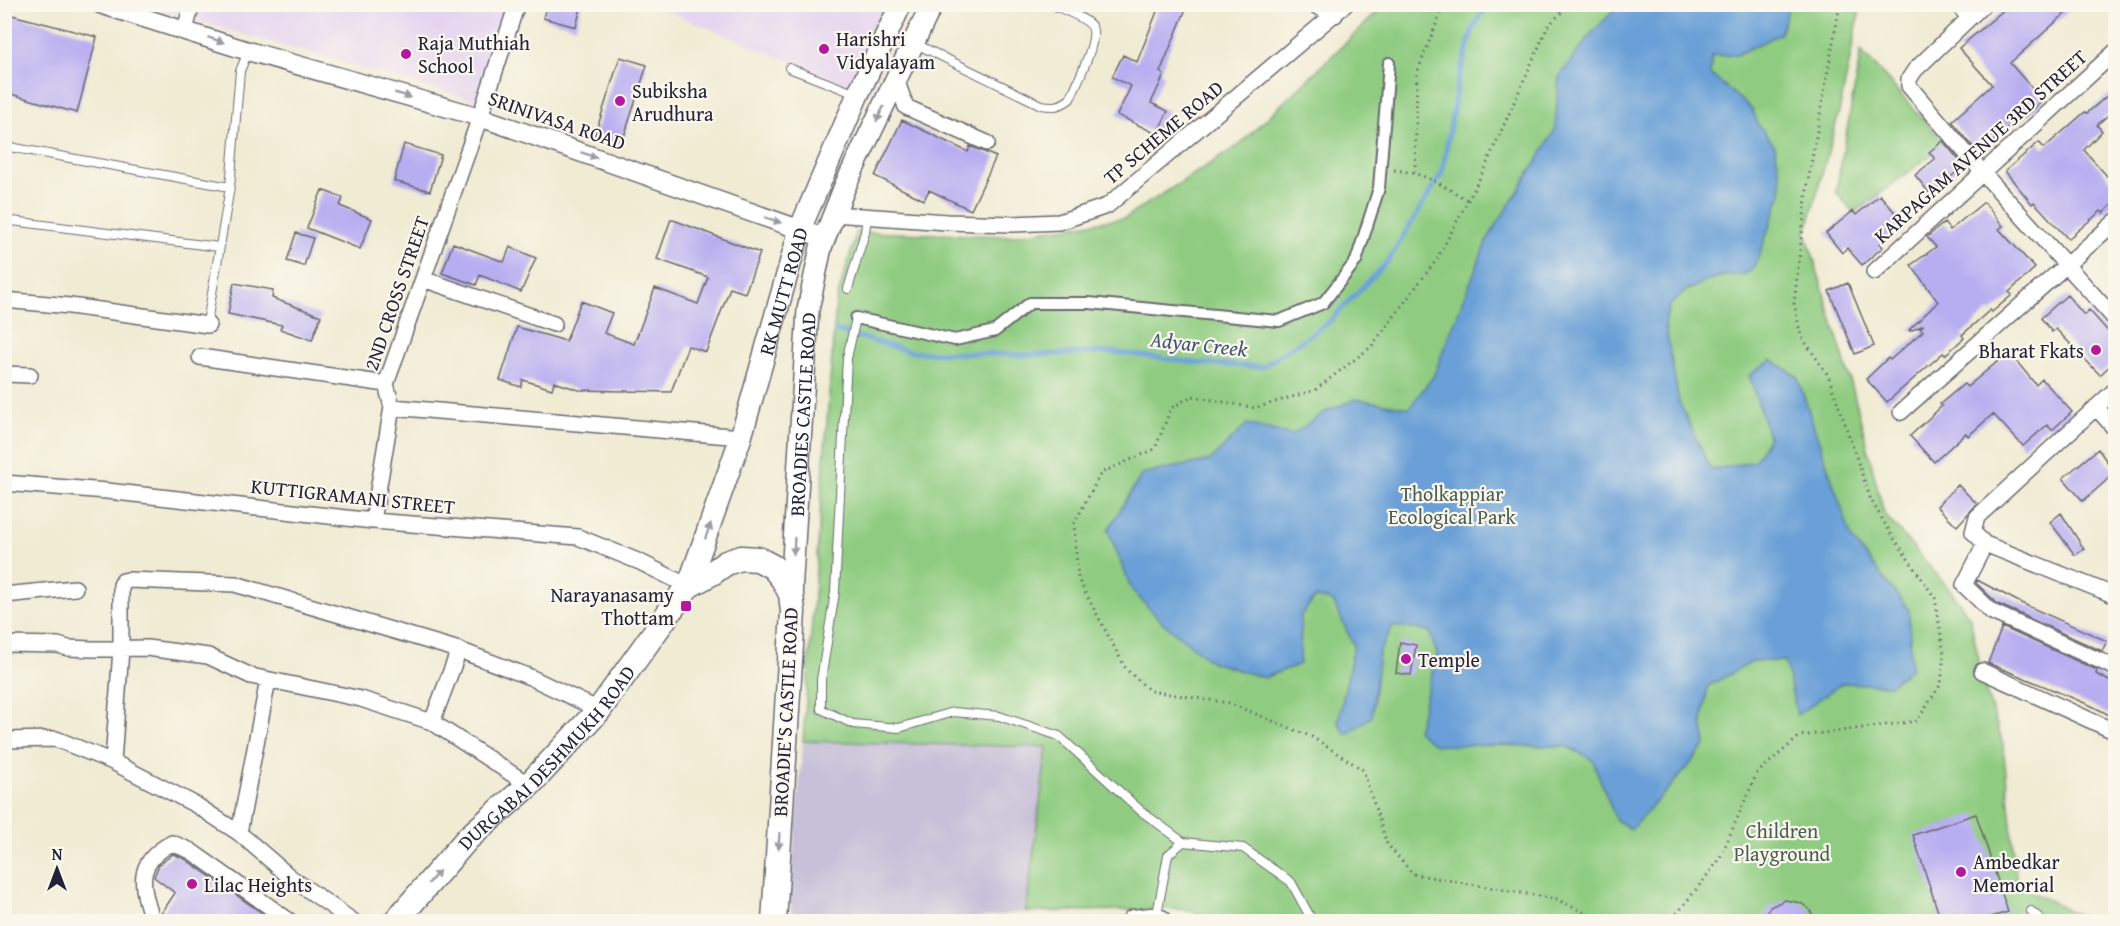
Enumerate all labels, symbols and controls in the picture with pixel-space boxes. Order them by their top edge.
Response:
place label: Harishri Vidyalayam [836,24,936,76]
place label: Raja Muthiah School [418,28,530,80]
one-way arrow [207,36,225,45]
marker: Harishri Vidyalayam [817,42,831,56]
street label: KARPAGAM AVENUE 3RD STREET [1867,42,2093,250]
marker: Raja Muthiah School [399,47,413,61]
street label: TP SCHEME ROAD [1097,73,1229,191]
place label: Subiksha Arudhura [632,76,714,128]
street label: SRINIVASA ROAD [484,83,630,157]
one-way arrow [394,91,412,100]
marker: Subiksha Arudhura [613,94,627,108]
one-way arrow [875,106,884,123]
one-way arrow [580,151,598,160]
street label: 2ND CROSS STREET [356,212,436,374]
one-way arrow [764,215,782,225]
street label: RK MUTT ROAD [751,224,814,358]
street label: BROADIES CASTLE ROAD [781,311,822,517]
water label: Adyar Creek [1148,323,1249,365]
place label: Bharat Fkats [1979,336,2084,365]
marker: Bharat Fkats [2089,343,2103,357]
street label: KUTTIGRAMANI STREET [249,471,457,521]
park label: Tholkappiar Ecological Park [1388,479,1517,531]
one-way arrow [703,522,713,540]
one-way arrow [789,536,798,555]
place label: Narayanasamy Thottam [550,580,675,632]
marker: Narayanasamy Thottam [679,599,693,613]
street label: BROADIE'S CASTLE ROAD [765,607,805,817]
place label: Temple [1418,645,1480,674]
marker: Temple [1399,652,1413,666]
street label: DURGABAI DESHMUKH ROAD [450,659,641,856]
park label: Children Playground [1734,816,1831,868]
one-way arrow [774,831,783,850]
north arrow [27,839,87,899]
text: N [52,842,63,866]
place label: Ambedkar Memorial [1973,847,2060,899]
marker: Ambedkar Memorial [1954,865,1968,879]
place label: Lilac Heights [204,870,312,899]
one-way arrow [427,870,441,885]
marker: Lilac Heights [185,877,199,891]

